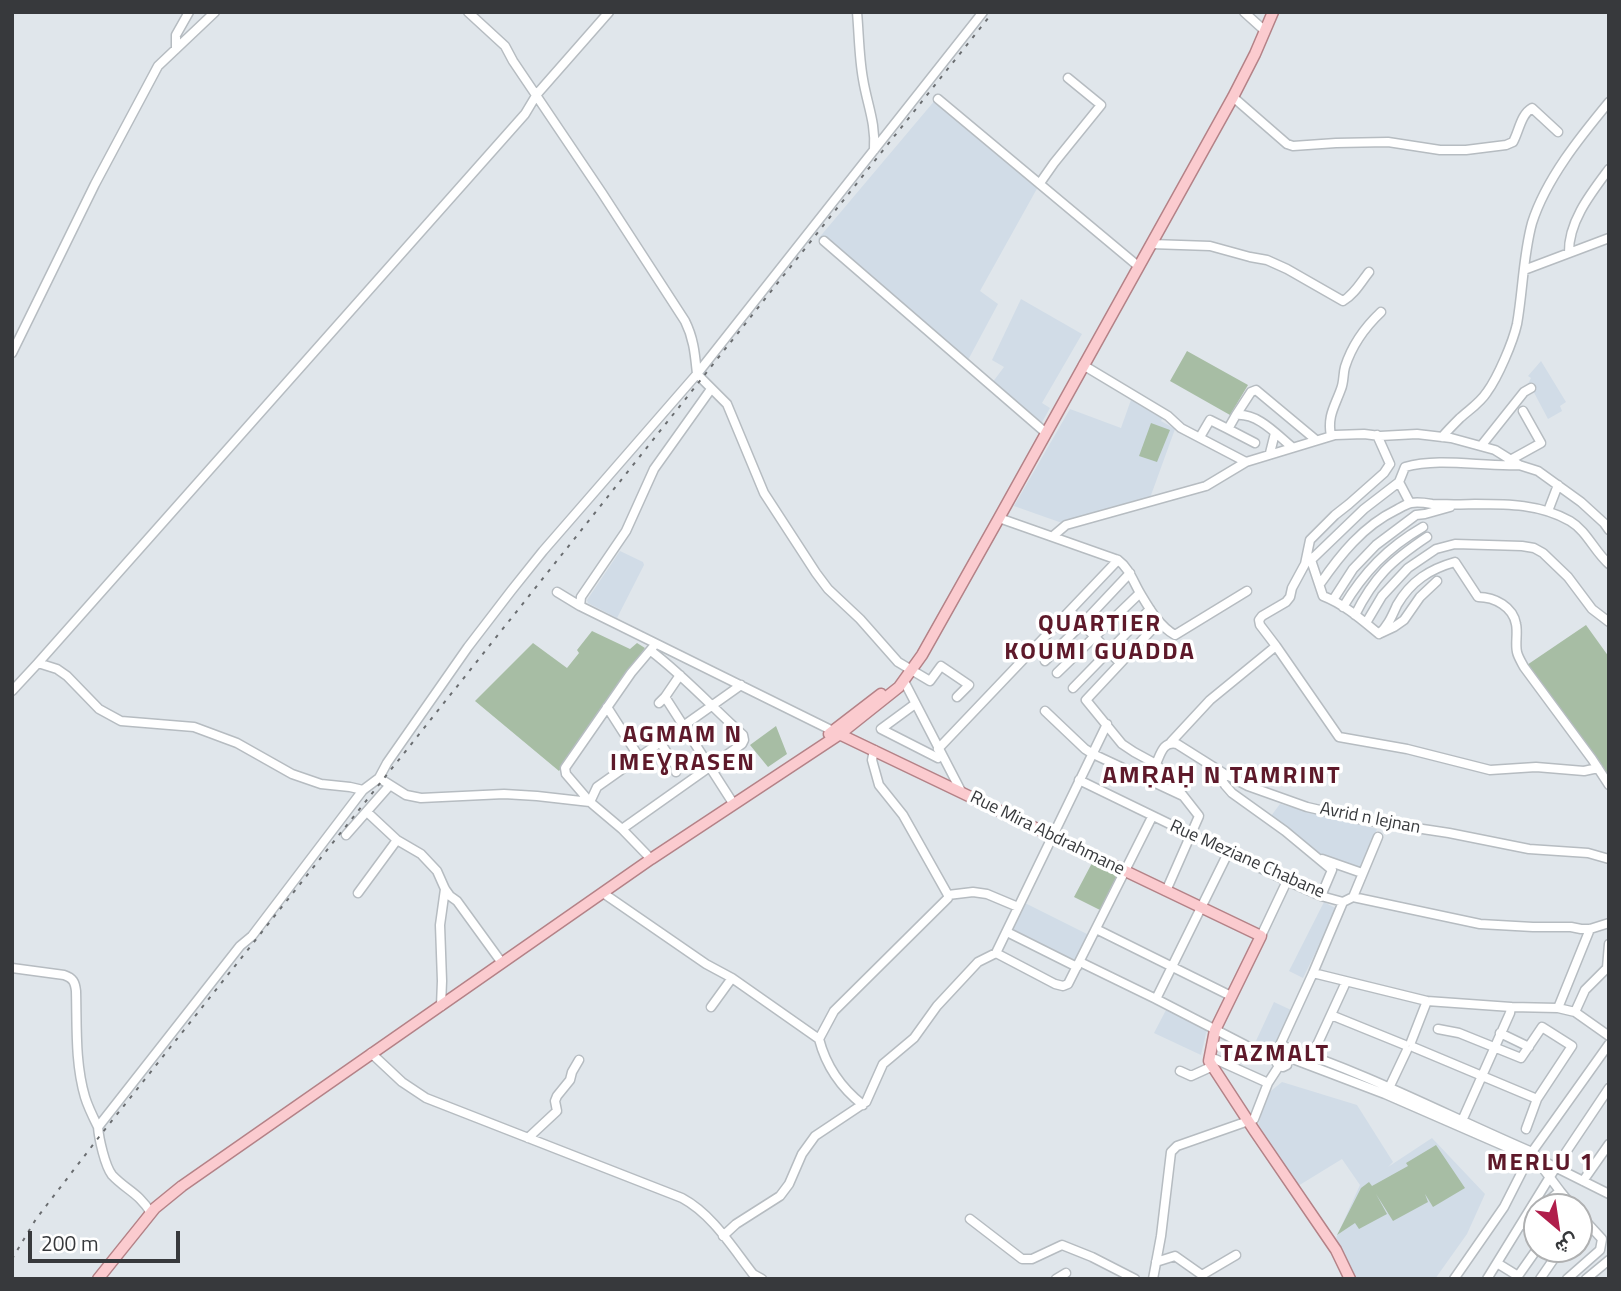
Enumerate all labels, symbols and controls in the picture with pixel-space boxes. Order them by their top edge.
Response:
district label: QUARTIER KOUMI GUADDA [1006,611,1194,667]
district label: AGMAM N IMEƔRASEN [611,722,755,778]
district label: AMṚAḤ N TAMRINT [1105,763,1339,791]
street label: Rue Mira Abdrahmane [966,787,1128,881]
street label: Avrid n lejnan [1318,799,1422,839]
street label: Rue Meziane Chabane [1166,816,1328,904]
district label: TAZMALT [1221,1041,1329,1069]
district label: MERLU 1 [1488,1150,1594,1178]
north arrow [1523,1193,1593,1263]
scale bar [32,1218,184,1262]
text: 200 m [41,1227,98,1259]
text: ش [1550,1227,1584,1263]

